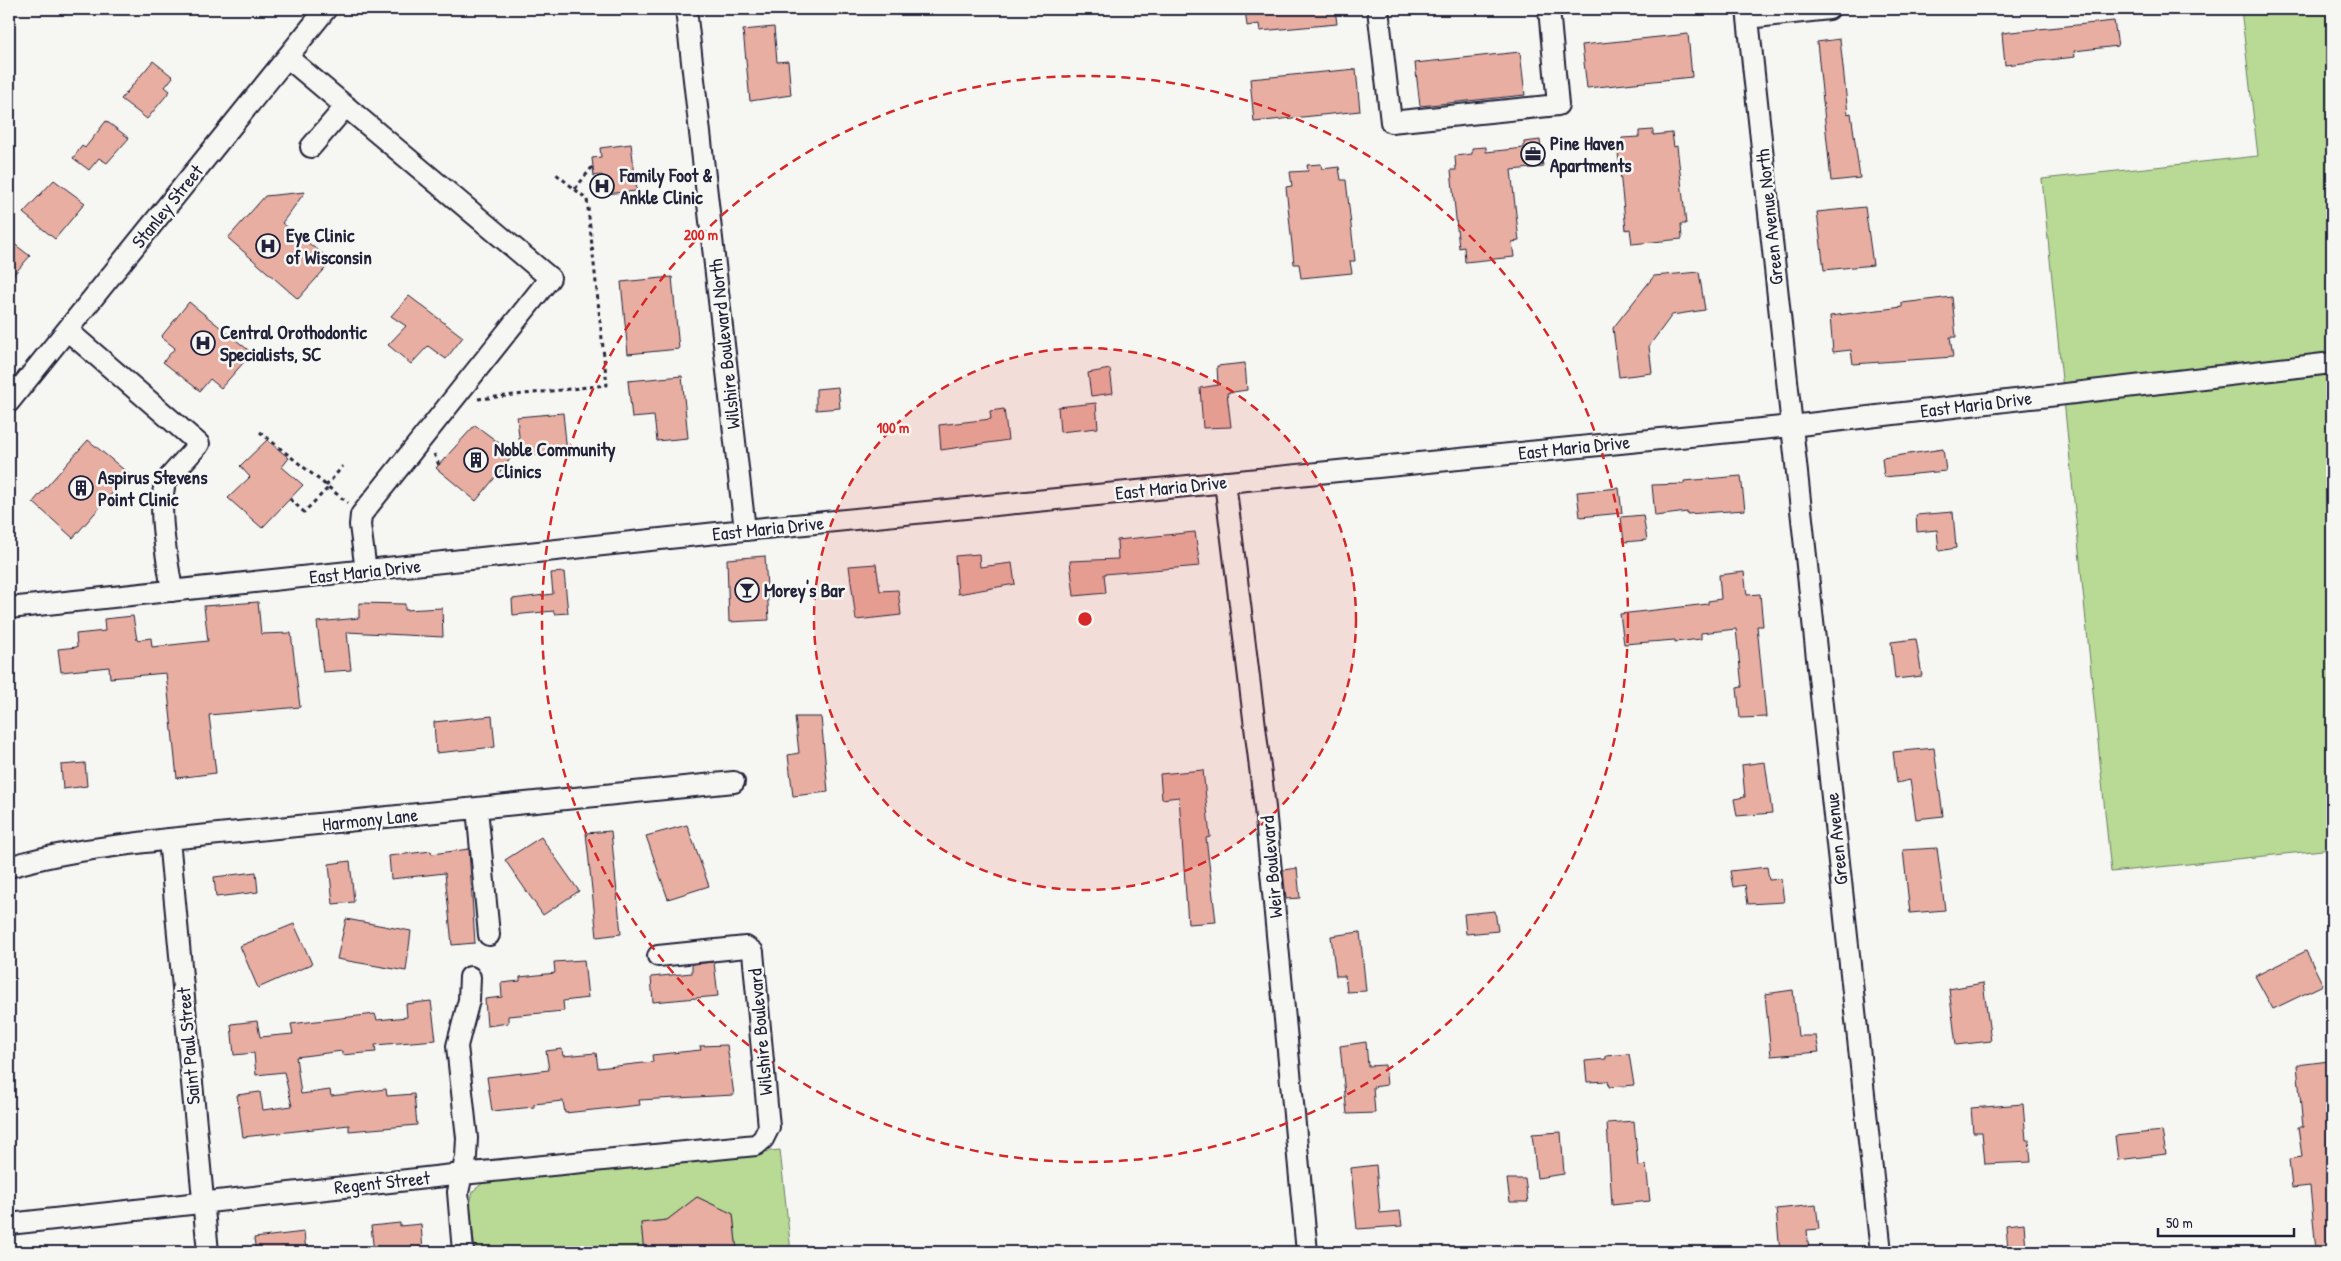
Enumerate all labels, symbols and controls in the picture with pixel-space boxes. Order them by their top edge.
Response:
place label: Pine Haven Apartments [1550,130,1632,179]
office icon: Pine Haven Apartments [1520,141,1546,167]
street label: Green Avenue North [1749,148,1789,286]
street label: Stanley Street [125,158,209,253]
place label: Family Foot & Ankle Clinic [619,162,713,210]
hospital icon: Family Foot & Ankle Clinic [589,173,615,199]
place label: Eye Clinic of Wisconsin [286,222,372,270]
text: 200 m [684,224,718,245]
hospital icon: Eye Clinic of Wisconsin [255,233,281,259]
street label: Wilshire Boulevard North [702,258,746,430]
place label: Central Orothodontic Specialists, SC [220,319,367,368]
hospital icon: Central Orothodontic Specialists, SC [190,330,216,356]
street label: East Maria Drive [1919,384,2034,424]
text: 100 m [877,417,909,438]
street label: East Maria Drive [1517,428,1631,466]
place label: Noble Community Clinics [494,436,616,484]
building icon: Noble Community Clinics [463,447,489,473]
place label: Aspirus Stevens Point Clinic [98,464,208,512]
street label: East Maria Drive [1114,468,1228,506]
building icon: Aspirus Stevens Point Clinic [68,475,94,501]
street label: East Maria Drive [711,509,825,547]
street label: East Maria Drive [308,552,422,590]
bar icon: Morey's Bar [734,577,760,603]
place label: Morey's Bar [764,577,846,604]
centre of rings [1076,610,1094,628]
street label: Green Avenue [1818,791,1854,886]
street label: Harmony Lane [321,801,419,837]
street label: Weir Boulevard [1254,814,1288,919]
street label: Wilshire Boulevard [741,967,778,1096]
street label: Saint Paul Street [170,986,206,1106]
street label: Regent Street [333,1164,432,1200]
scale bar [2158,1206,2295,1238]
text: 50 m [2166,1212,2193,1233]

